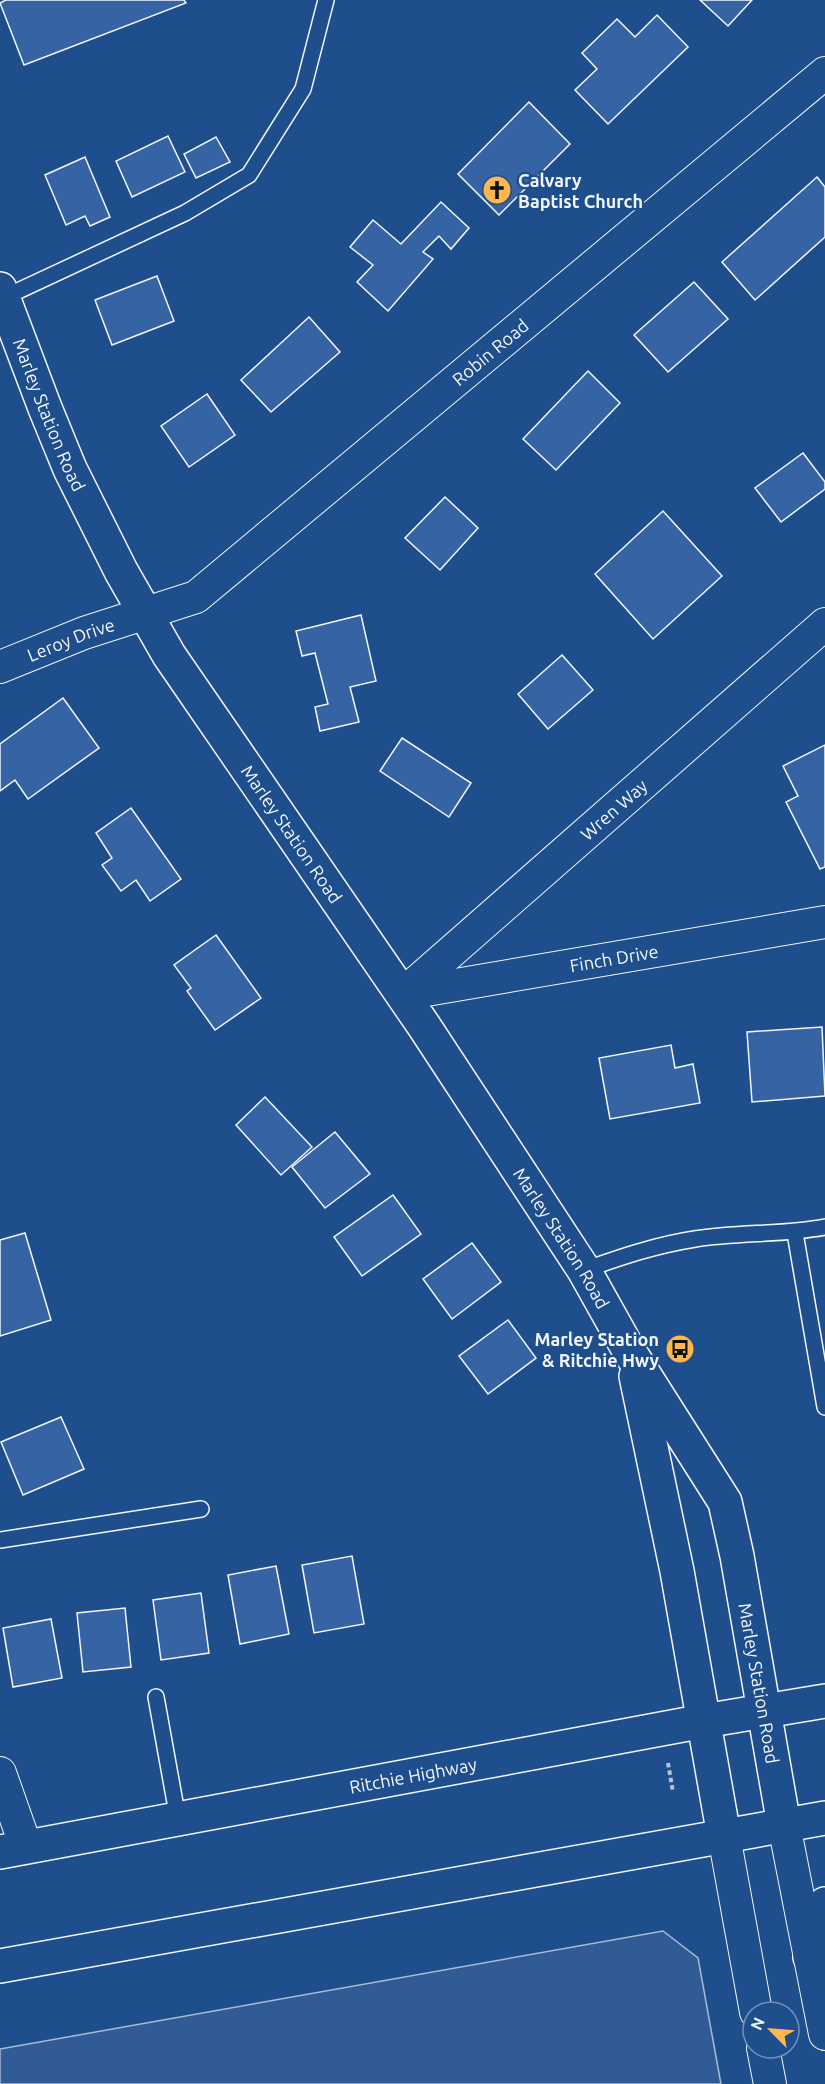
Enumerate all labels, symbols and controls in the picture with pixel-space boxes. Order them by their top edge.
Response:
place label: Calvary Baptist Church [518,170,643,211]
church icon: Calvary Baptist Church [481,174,513,206]
street label: Robin Road [448,315,532,389]
street label: Marley Station Road [10,336,89,494]
street label: Leroy Drive [24,614,117,665]
street label: Marley Station Road [238,761,346,907]
street label: Wren Way [576,775,651,844]
street label: Finch Drive [568,941,660,975]
street label: Marley Station Road [510,1164,613,1312]
place label: Marley Station & Ritchie Hwy [535,1329,659,1370]
bus stop icon: Marley Station & Ritchie Hwy [664,1333,696,1365]
street label: Marley Station Road [735,1601,783,1765]
street label: Ritchie Highway [348,1753,479,1797]
north arrow [741,2000,801,2060]
text: N [747,2014,768,2033]

